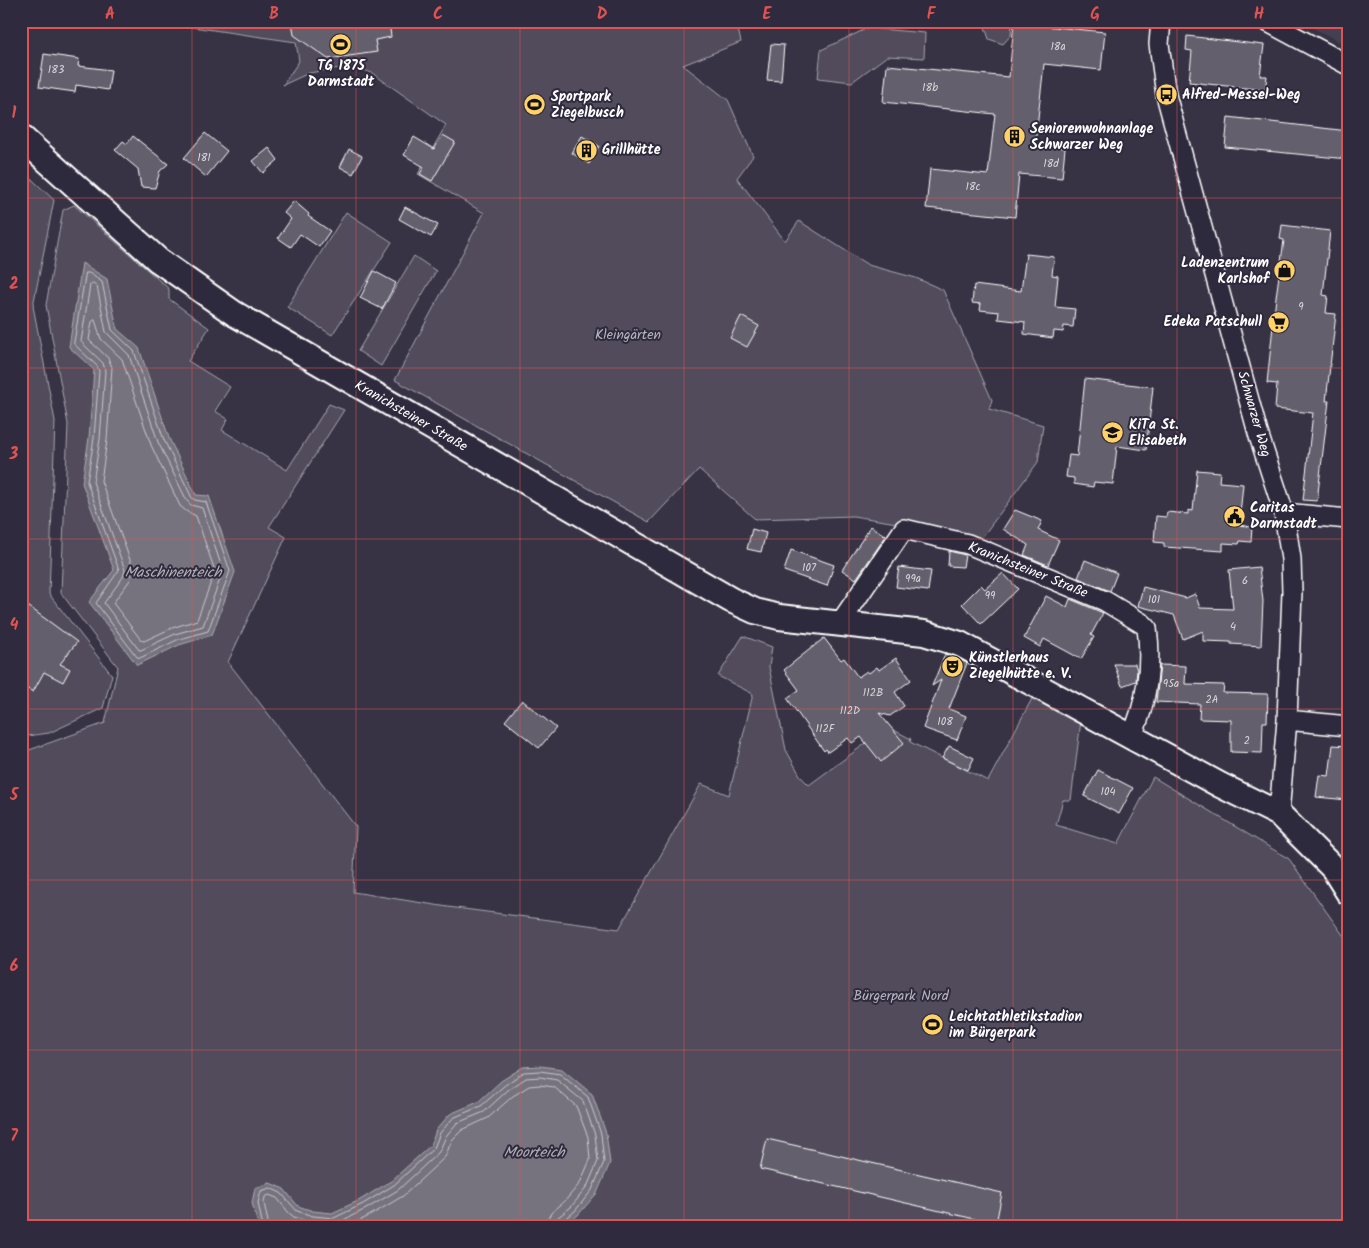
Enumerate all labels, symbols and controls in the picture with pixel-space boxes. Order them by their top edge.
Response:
text: A [105,2,115,27]
text: B [269,2,279,27]
text: C [433,2,443,27]
text: D [597,2,608,27]
text: E [763,2,773,27]
text: F [927,2,937,27]
text: G [1090,2,1100,27]
text: H [1254,2,1264,27]
sports icon: TG 1875 Darmstadt [329,32,353,56]
house number: 18a [1050,38,1066,56]
place label: TG 1875 Darmstadt [308,55,375,93]
house number: 183 [48,61,64,79]
house number: 18b [922,79,938,97]
bus stop icon: Alfred-Messel-Weg [1154,83,1178,107]
place label: Alfred-Messel-Weg [1182,84,1301,106]
place label: Sportpark Ziegelbusch [551,86,624,124]
sports icon: Sportpark Ziegelbusch [523,93,547,117]
text: 1 [12,101,17,126]
place label: Seniorenwohnanlage Schwarzer Weg [1030,118,1153,156]
building icon: Seniorenwohnanlage Schwarzer Weg [1002,125,1026,149]
building icon: Grillhütte [574,138,598,162]
place label: Grillhütte [602,139,661,161]
house number: 181 [197,149,211,167]
house number: 18d [1043,155,1059,173]
house number: 18c [966,178,981,196]
place label: Ladenzentrum Karlshof [1181,252,1271,290]
shop icon: Ladenzentrum Karlshof [1273,259,1297,283]
text: 2 [9,272,19,297]
house number: 9 [1298,298,1304,316]
supermarket icon: Edeka Patschull [1266,310,1290,334]
place label: Edeka Patschull [1164,311,1262,333]
park label: Kleingärten [595,324,661,346]
street label: Schwarzer Weg [1231,368,1277,460]
street label: Kranichsteiner Straße [350,375,472,458]
place label: KiTa St. Elisabeth [1129,414,1187,452]
school or university icon: KiTa St. Elisabeth [1101,421,1125,445]
text: 3 [9,442,19,467]
place label: Caritas Darmstadt [1250,497,1318,535]
public building icon: Caritas Darmstadt [1222,504,1246,528]
street label: Kranichsteiner Straße [965,536,1092,604]
house number: 107 [802,559,817,577]
water label: Maschinenteich [124,561,224,585]
house number: 99a [905,570,921,588]
house number: 6 [1242,572,1248,590]
house number: 99 [985,587,996,605]
house number: 101 [1148,591,1160,609]
text: 4 [10,613,19,638]
house number: 4 [1230,618,1236,636]
place label: Künstlerhaus Ziegelhütte e. V. [969,647,1072,685]
theatre icon: Künstlerhaus Ziegelhütte e. V. [941,654,965,678]
house number: 95a [1163,675,1179,693]
house number: 112B [863,684,883,702]
house number: 2A [1205,691,1219,709]
house number: 112D [840,702,860,720]
house number: 108 [937,713,953,731]
house number: 112F [815,720,836,738]
house number: 2 [1244,732,1250,750]
text: 5 [9,783,20,808]
house number: 104 [1100,783,1116,801]
text: 6 [10,954,19,979]
park label: Bürgerpark Nord [853,985,950,1007]
place label: Leichtathletikstadion im Bürgerpark [949,1006,1082,1044]
sports icon: Leichtathletikstadion im Bürgerpark [921,1013,945,1037]
text: 7 [10,1124,18,1149]
water label: Moorteich [503,1141,567,1165]

